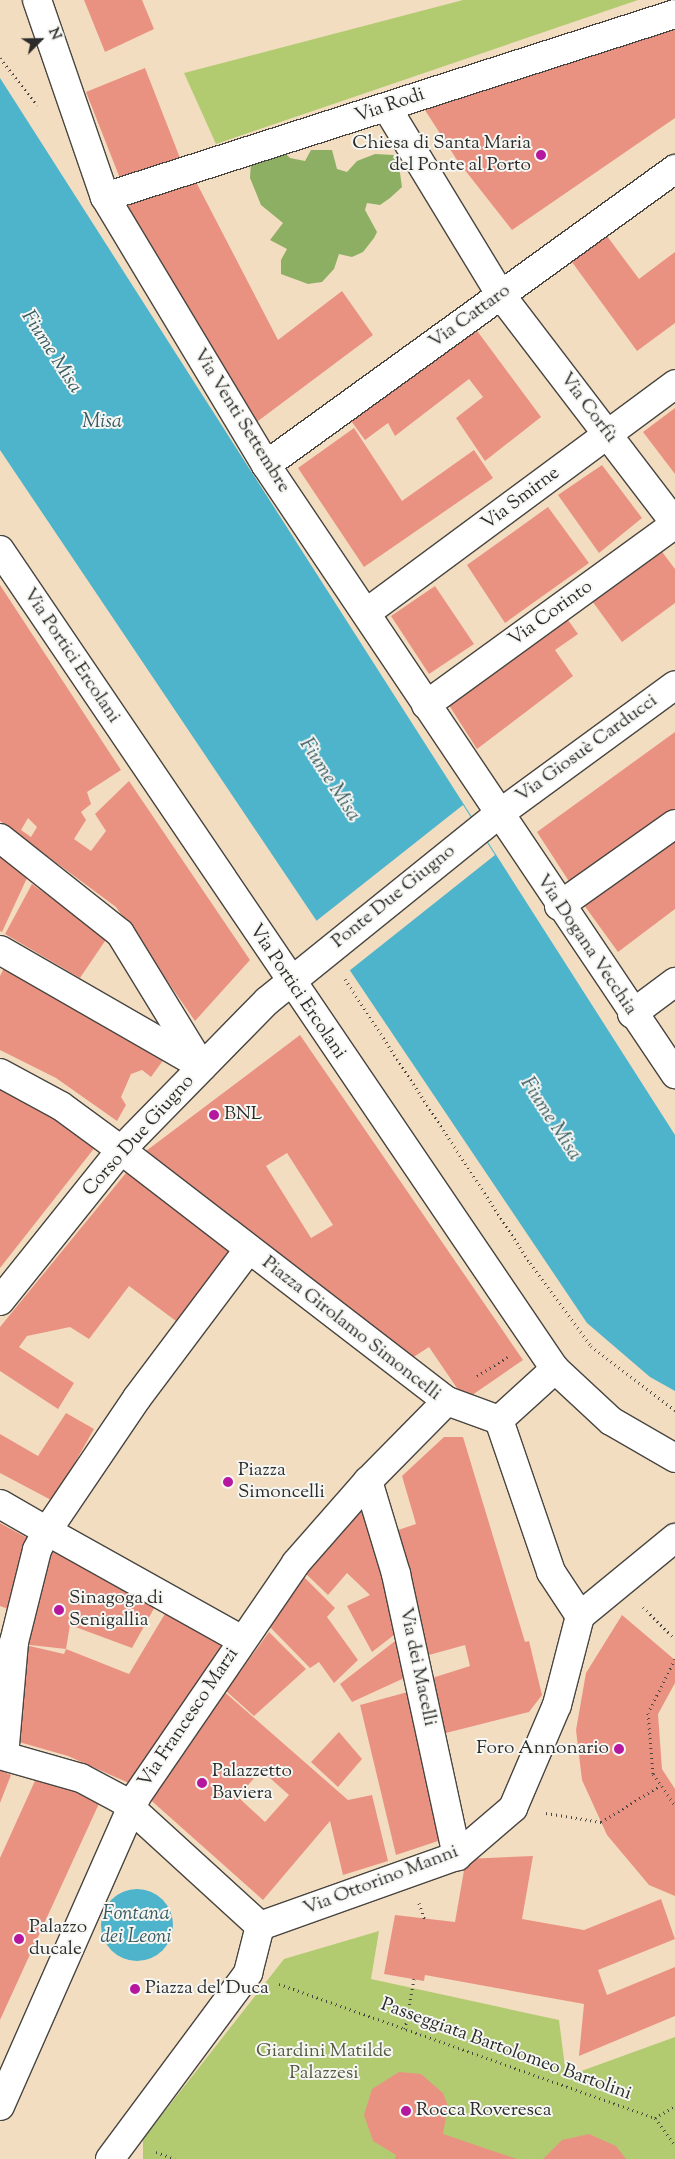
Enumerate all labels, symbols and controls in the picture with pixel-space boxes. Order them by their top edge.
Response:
north arrow [15,15,65,65]
text: N [42,25,65,43]
street label: Via Rodi [352,83,428,129]
place label: Chiesa di Santa Maria del Ponte al Porto [352,133,531,177]
marker: Chiesa di Santa Maria del Ponte al Porto [535,149,547,161]
street label: Via Cattaro [425,280,515,354]
water label: Fiume Misa [15,306,87,398]
street label: Via Venti Settembre [187,345,295,497]
street label: Via Corfù [554,368,622,448]
water label: Misa [82,410,122,434]
street label: Via Smirne [477,462,565,536]
street label: Via Corinto [505,576,597,652]
street label: Via Portici Ercolani [17,584,125,728]
street label: Via Giosuè Carducci [512,690,662,808]
water label: Fiume Misa [293,734,365,826]
street label: Ponte Due Giugno [328,840,460,954]
street label: Via Dogana Vecchia [531,870,641,1020]
street label: Via Portici Ercolani [243,920,351,1064]
street label: Corso Due Giugno [78,1071,200,1201]
water label: Fiume Misa [514,1073,586,1165]
place label: BNL [224,1104,262,1126]
marker: BNL [208,1109,220,1121]
street label: Piazza Girolamo Simoncelli [257,1252,445,1406]
place label: Piazza Simoncelli [238,1460,325,1504]
marker: Piazza Simoncelli [222,1476,234,1488]
place label: Sinagoga di Senigallia [69,1588,163,1632]
marker: Sinagoga di Senigallia [53,1604,65,1616]
street label: Via dei Macelli [393,1606,441,1728]
street label: Via Francesco Marzi [134,1644,244,1792]
place label: Foro Annonario [476,1738,609,1760]
marker: Foro Annonario [613,1743,625,1755]
place label: Palazzetto Baviera [212,1761,292,1805]
marker: Palazzetto Baviera [196,1777,208,1789]
street label: Via Ottorino Manni [300,1841,462,1921]
water label: Fontana dei Leoni [100,1902,172,1949]
place label: Palazzo ducale [29,1917,87,1961]
marker: Palazzo ducale [13,1933,25,1945]
place label: Piazza del Duca [145,1978,269,2000]
marker: Piazza del Duca [129,1983,141,1995]
street label: Passeggiata Bartolomeo Bartolini [378,1994,634,2106]
park label: Giardini Matilde Palazzesi [256,2041,392,2085]
place label: Rocca Roveresca [416,2100,551,2122]
marker: Rocca Roveresca [400,2105,412,2117]

